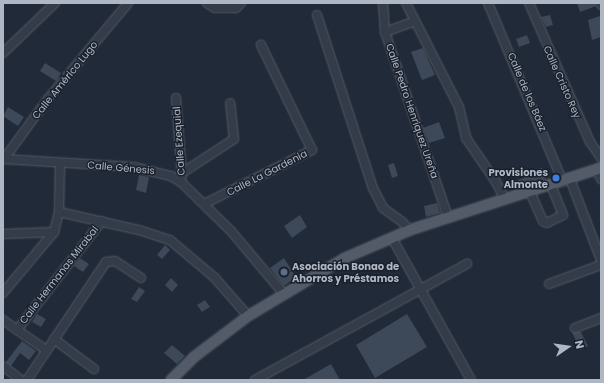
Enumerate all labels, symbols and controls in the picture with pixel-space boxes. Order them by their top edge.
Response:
street label: Calle Américo Lugo [30,39,100,121]
street label: Calle Pedro Henríquez Ureña [383,42,441,180]
street label: Calle Cristo Rey [541,44,583,120]
street label: Calle de los Báez [505,51,549,133]
street label: Calle Ezequial [171,106,187,176]
street label: Calle La Gardenia [225,147,309,199]
street label: Calle Génesis [87,159,155,177]
place label: Provisiones Almonte [489,166,548,190]
marker: Provisiones Almonte [551,173,561,183]
street label: Calle Hermanas Mirabal [17,224,101,326]
place label: Asociación Bonao de Ahorros y Préstamos [292,260,399,284]
marker: Asociación Bonao de Ahorros y Préstamos [279,267,289,277]
north arrow [548,327,588,367]
text: N [571,338,588,350]

